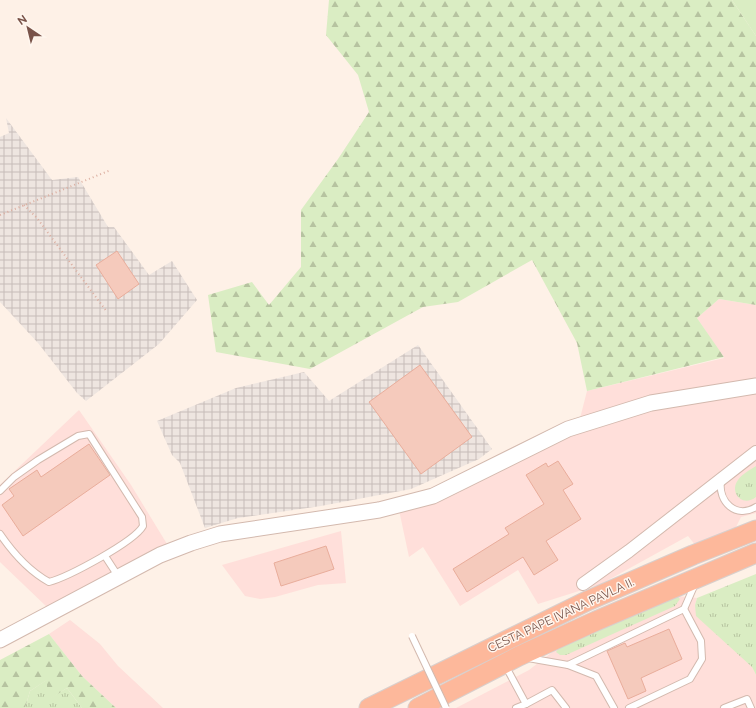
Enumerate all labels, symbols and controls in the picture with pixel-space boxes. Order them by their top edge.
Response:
north arrow [8,8,48,48]
text: N [15,12,30,28]
street label: CESTA PAPE IVANA PAVLA II. [486,575,636,655]

